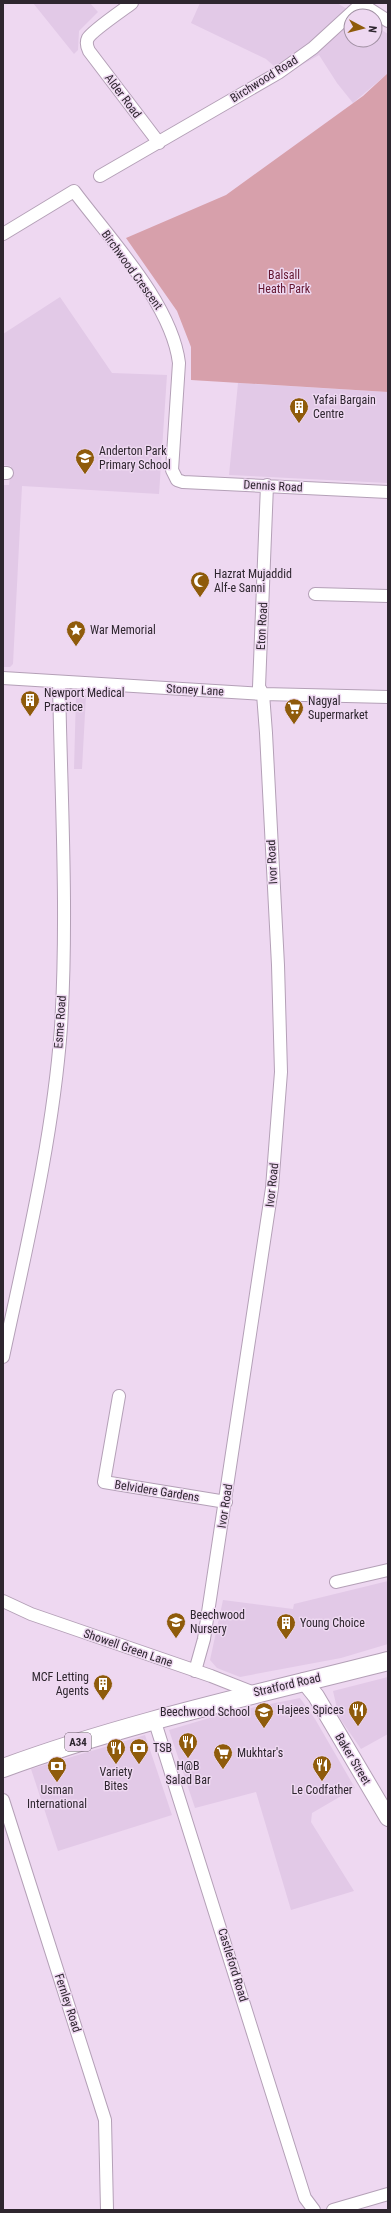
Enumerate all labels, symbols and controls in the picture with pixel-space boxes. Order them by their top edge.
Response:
north arrow [343,8,383,48]
text: N [366,25,379,34]
street label: Birchwood Road [228,53,300,105]
street label: Alder Road [102,71,144,121]
street label: Birchwood Crescent [98,228,166,313]
park label: Balsall Heath Park [258,268,311,296]
place label: Yafai Bargain Centre [313,393,376,421]
building icon: Yafai Bargain Centre [288,396,310,424]
place label: Anderton Park Primary School [99,444,171,472]
school or university icon: Anderton Park Primary School [74,447,96,475]
street label: Dennis Road [243,477,303,495]
place label: Hazrat Mujaddid Alf-e Sanni [214,567,292,595]
mosque icon: Hazrat Mujaddid Alf-e Sanni [189,570,211,598]
street label: Eton Road [254,602,270,650]
place icon: War Memorial [65,619,87,647]
place label: War Memorial [90,623,156,637]
street label: Stoney Lane [166,682,225,699]
place label: Newport Medical Practice [44,686,125,714]
building icon: Newport Medical Practice [19,689,41,717]
place label: Nagyal Supermarket [308,694,369,722]
supermarket icon: Nagyal Supermarket [283,697,305,725]
street label: Ivor Road [264,839,280,885]
street label: Esme Road [51,995,69,1049]
street label: Ivor Road [263,1162,281,1208]
street label: Belvidere Gardens [114,1477,200,1505]
street label: Ivor Road [215,1483,235,1529]
place label: Beechwood Nursery [190,1608,245,1636]
school or university icon: Beechwood Nursery [165,1611,187,1639]
building icon: Young Choice [275,1612,297,1640]
place label: Young Choice [300,1616,365,1630]
street label: Showell Green Lane [82,1626,175,1670]
place label: MCF Letting Agents [32,1670,89,1698]
street label: Stratford Road [252,1670,322,1700]
building icon: MCF Letting Agents [92,1673,114,1701]
restaurant icon: Hajees Spices [347,1699,369,1727]
school or university icon: Beechwood School [253,1701,275,1729]
place label: Hajees Spices [277,1703,344,1717]
place label: Beechwood School [160,1705,250,1719]
restaurant icon: H@B Salad Bar [177,1731,199,1759]
street label: Baker Street [332,1731,374,1788]
road number: A34 [65,1733,91,1751]
restaurant icon: Variety Bites [105,1737,127,1765]
bank icon: TSB [128,1737,150,1765]
place label: TSB [153,1741,172,1755]
supermarket icon: Mukhtar's [212,1742,234,1770]
place label: Mukhtar's [237,1746,283,1760]
restaurant icon: Le Codfather [311,1754,333,1782]
bank icon: Usman International [46,1755,68,1783]
place label: H@B Salad Bar [165,1759,211,1787]
place label: Variety Bites [100,1765,132,1793]
place label: Usman International [27,1783,87,1811]
place label: Le Codfather [291,1783,353,1797]
street label: Castleford Road [215,1927,251,2003]
street label: Fernley Road [52,1972,84,2034]

